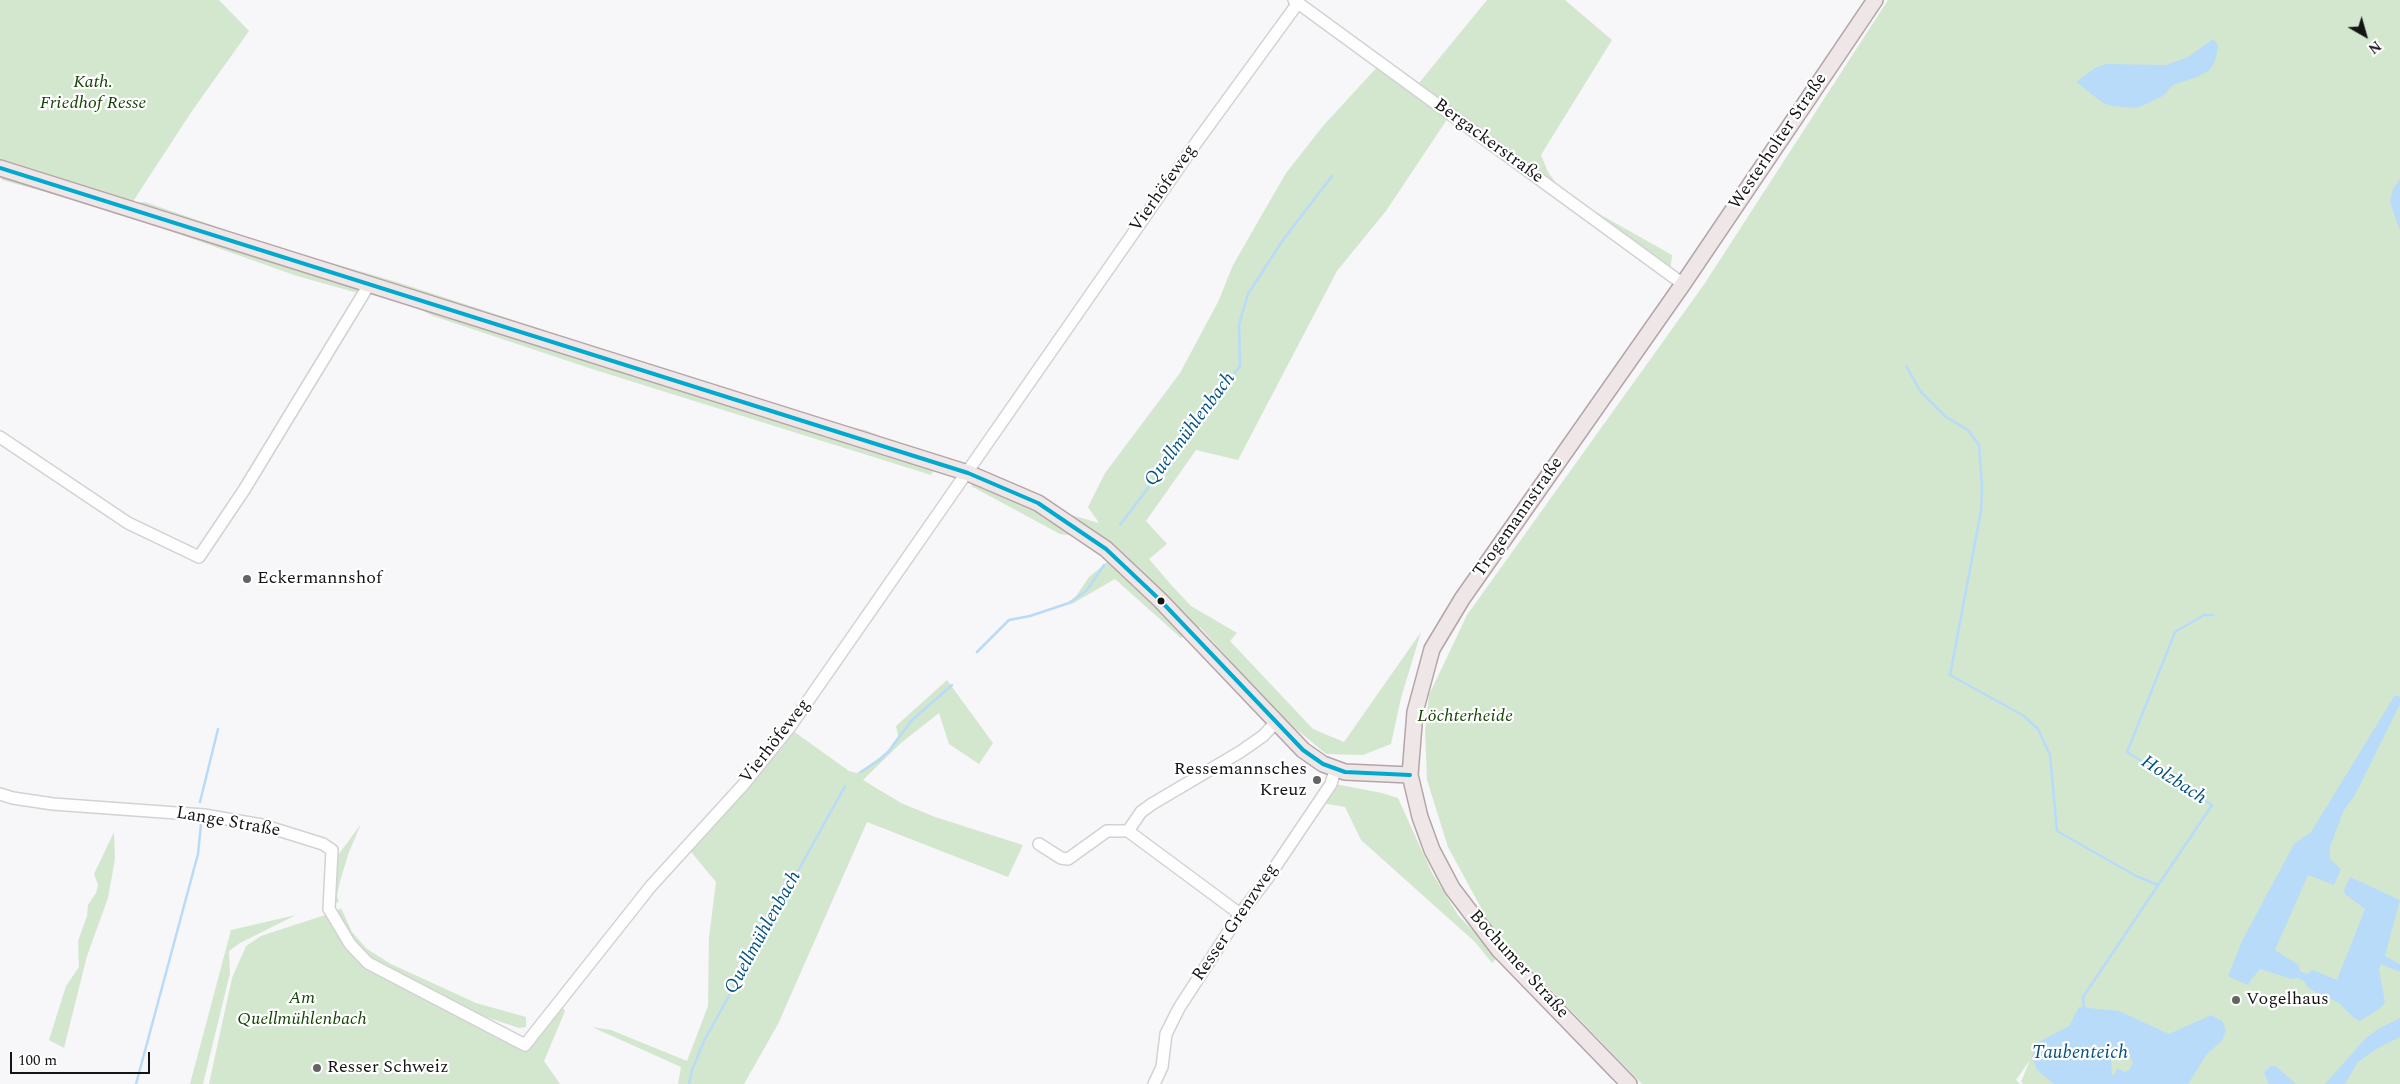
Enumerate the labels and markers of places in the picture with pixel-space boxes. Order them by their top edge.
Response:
place label: Eckermannshof [257,568,382,590]
marker: Eckermannshof [241,573,253,585]
unlabelled marker [1156,596,1166,606]
place label: Ressemannsches Kreuz [1174,759,1307,802]
marker: Ressemannsches Kreuz [1311,774,1323,786]
place label: Vogelhaus [2246,989,2329,1011]
marker: Vogelhaus [2230,994,2242,1006]
place label: Resser Schweiz [327,1057,449,1079]
marker: Resser Schweiz [311,1062,323,1074]

